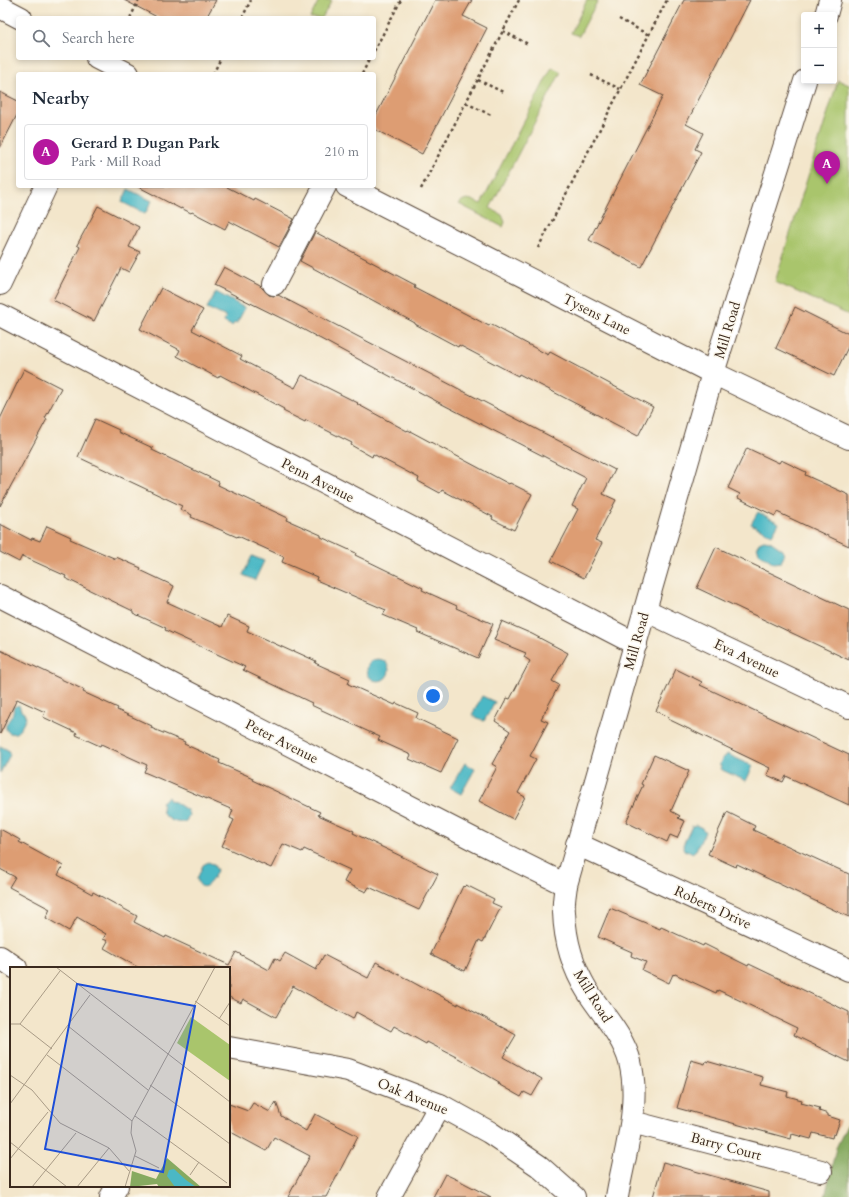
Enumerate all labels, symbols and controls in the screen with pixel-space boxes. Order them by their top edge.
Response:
map controls [801,12,837,84]
button: + [801,12,837,48]
search box [16,16,376,60]
icon: search [30,27,52,49]
text: Search here [62,28,135,48]
button: − [801,48,837,84]
text: Nearby [32,87,89,110]
text: Gerard P. Dugan Park [71,133,220,153]
text: A [41,143,51,161]
text: 210 m [325,143,359,161]
pin: A [814,151,840,184]
text: Park · Mill Road [71,153,161,171]
street label: Tysens Lane [560,289,634,340]
street label: Mill Road [710,299,745,361]
street label: Penn Avenue [278,454,358,507]
street label: Mill Road [619,610,654,672]
street label: Eva Avenue [711,634,783,683]
your location [423,686,443,706]
street label: Peter Avenue [242,715,322,768]
street label: Roberts Drive [671,881,754,934]
street label: Mill Road [569,966,616,1027]
inset map [10,967,230,1187]
street label: Oak Avenue [375,1074,451,1119]
street label: Barry Court [688,1128,764,1165]

